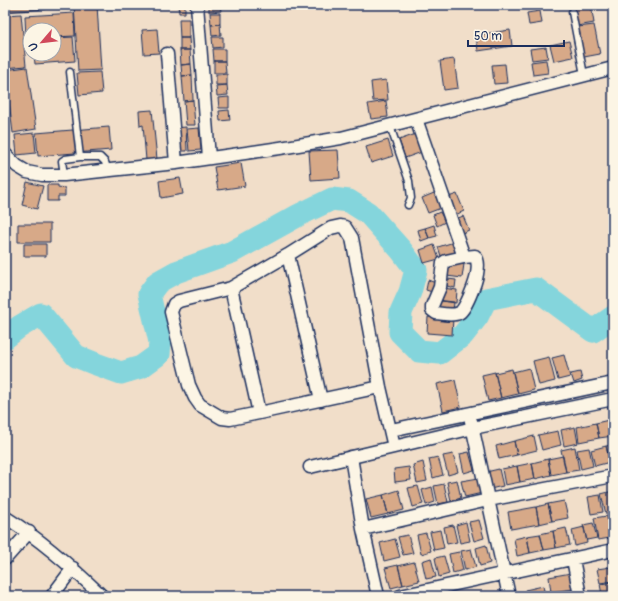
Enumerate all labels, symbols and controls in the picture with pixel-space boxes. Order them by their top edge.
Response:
north arrow [22,22,62,62]
scale bar [468,22,564,48]
text: 50 m [474,29,502,44]
text: U [26,40,41,53]

